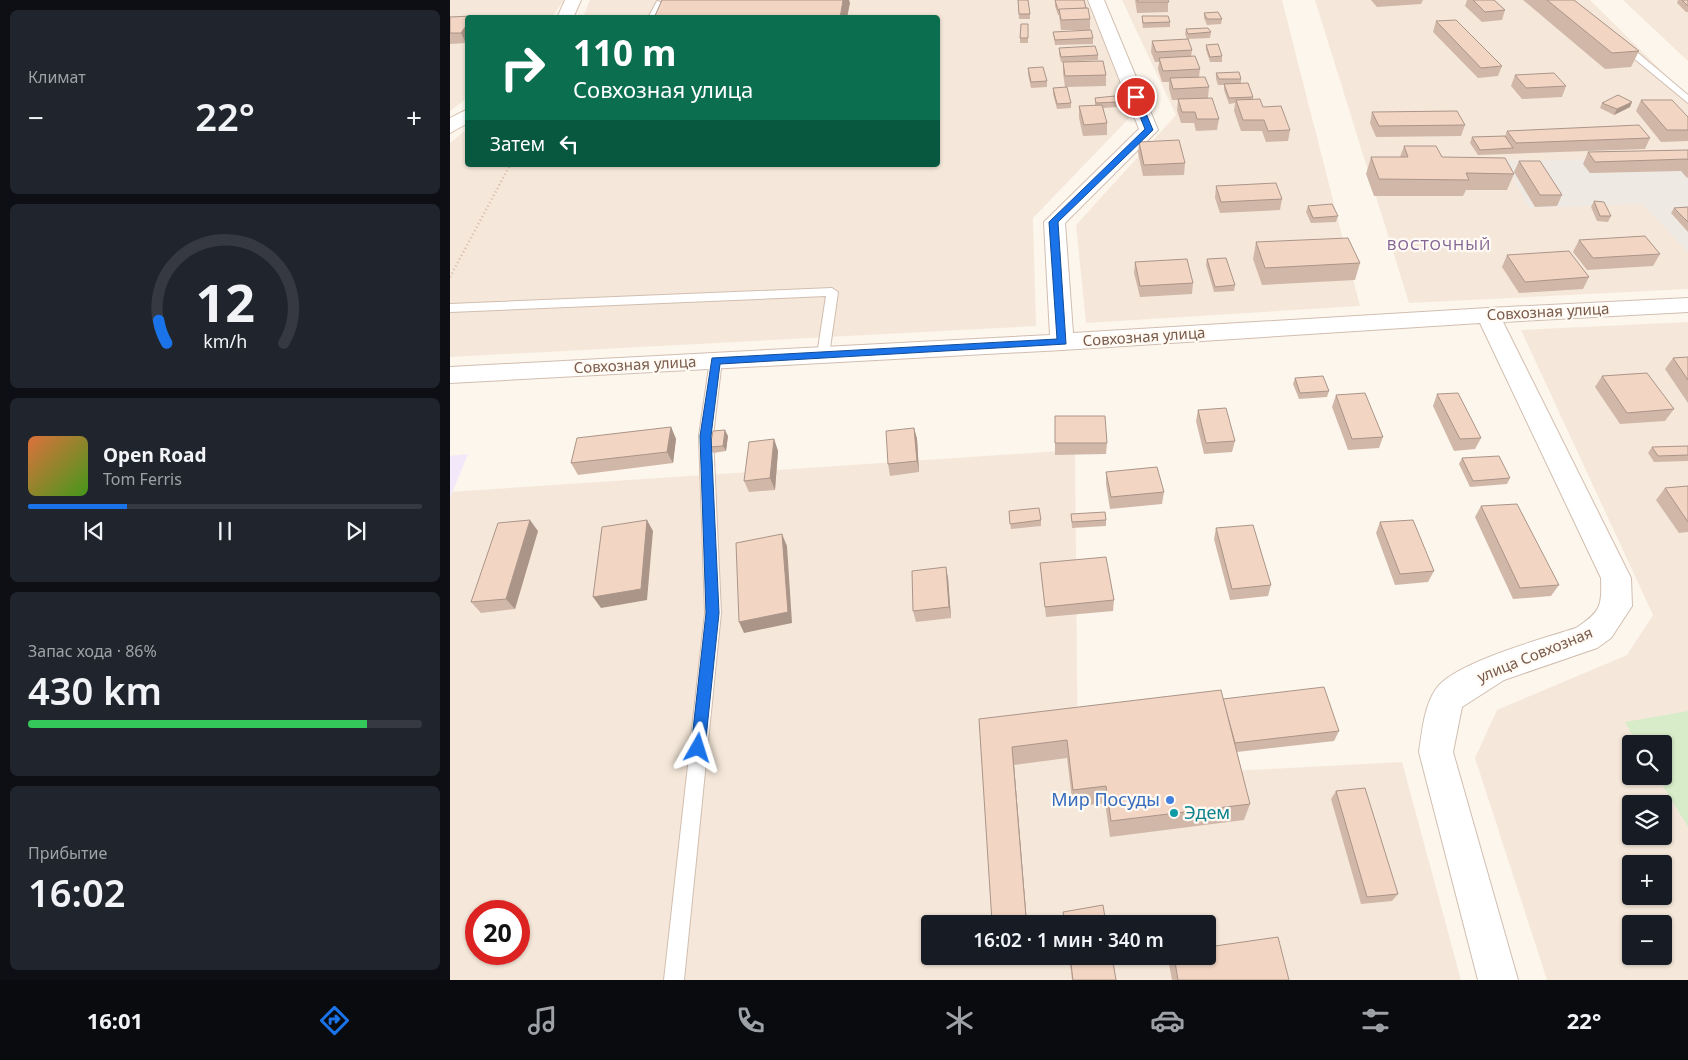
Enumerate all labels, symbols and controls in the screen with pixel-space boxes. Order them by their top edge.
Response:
text: 110 m [573,29,676,76]
icon: right [490,35,555,100]
text: Климат [28,66,86,88]
text: Совхозная улица [573,74,753,104]
pin [1115,76,1157,118]
icon: arrive [1122,83,1150,111]
text: 22° [195,90,255,142]
text: − [28,98,44,136]
text: + [406,98,422,136]
icon: left [555,130,583,158]
text: Затем [490,131,545,157]
district label: ВОСТОЧНЫЙ [1387,234,1491,254]
text: 12 [195,266,255,337]
street label: Совхозная улица [1486,298,1610,324]
street label: Совхозная улица [1082,322,1206,350]
text: km/h [203,329,247,353]
street label: Совхозная улица [573,351,697,377]
text: Open Road [103,442,206,468]
text: Tom Ferris [103,468,182,490]
icon: previous [80,517,108,545]
icon: pause [211,517,239,545]
icon: next [342,517,370,545]
street label: улица Совхозная [1474,622,1595,686]
text: Запас хода · 86% [28,640,157,662]
text: 430 km [28,664,162,716]
position arrow [671,721,723,773]
map controls [1622,735,1672,965]
button: search [1622,735,1672,785]
place label: Мир Посуды [1051,787,1160,811]
marker: Мир Посуды [1164,794,1176,806]
button: layers [1622,795,1672,845]
place label: Эдем [1184,800,1230,824]
marker: Эдем [1168,807,1180,819]
text: Прибытие [28,842,107,864]
button: + [1622,855,1672,905]
text: 16:02 [28,866,125,918]
speed limit sign: 20 [465,900,530,965]
button: − [1622,915,1672,965]
text: 16:02 · 1 мин · 340 m [973,927,1164,953]
icon: directions [317,1003,352,1038]
icon: music [525,1003,560,1038]
icon: phone [733,1003,768,1038]
icon: climate [942,1003,977,1038]
icon: car [1150,1003,1185,1038]
icon: filters [1358,1003,1393,1038]
text: 16:01 [87,1005,143,1035]
text: 22° [1567,1005,1601,1035]

